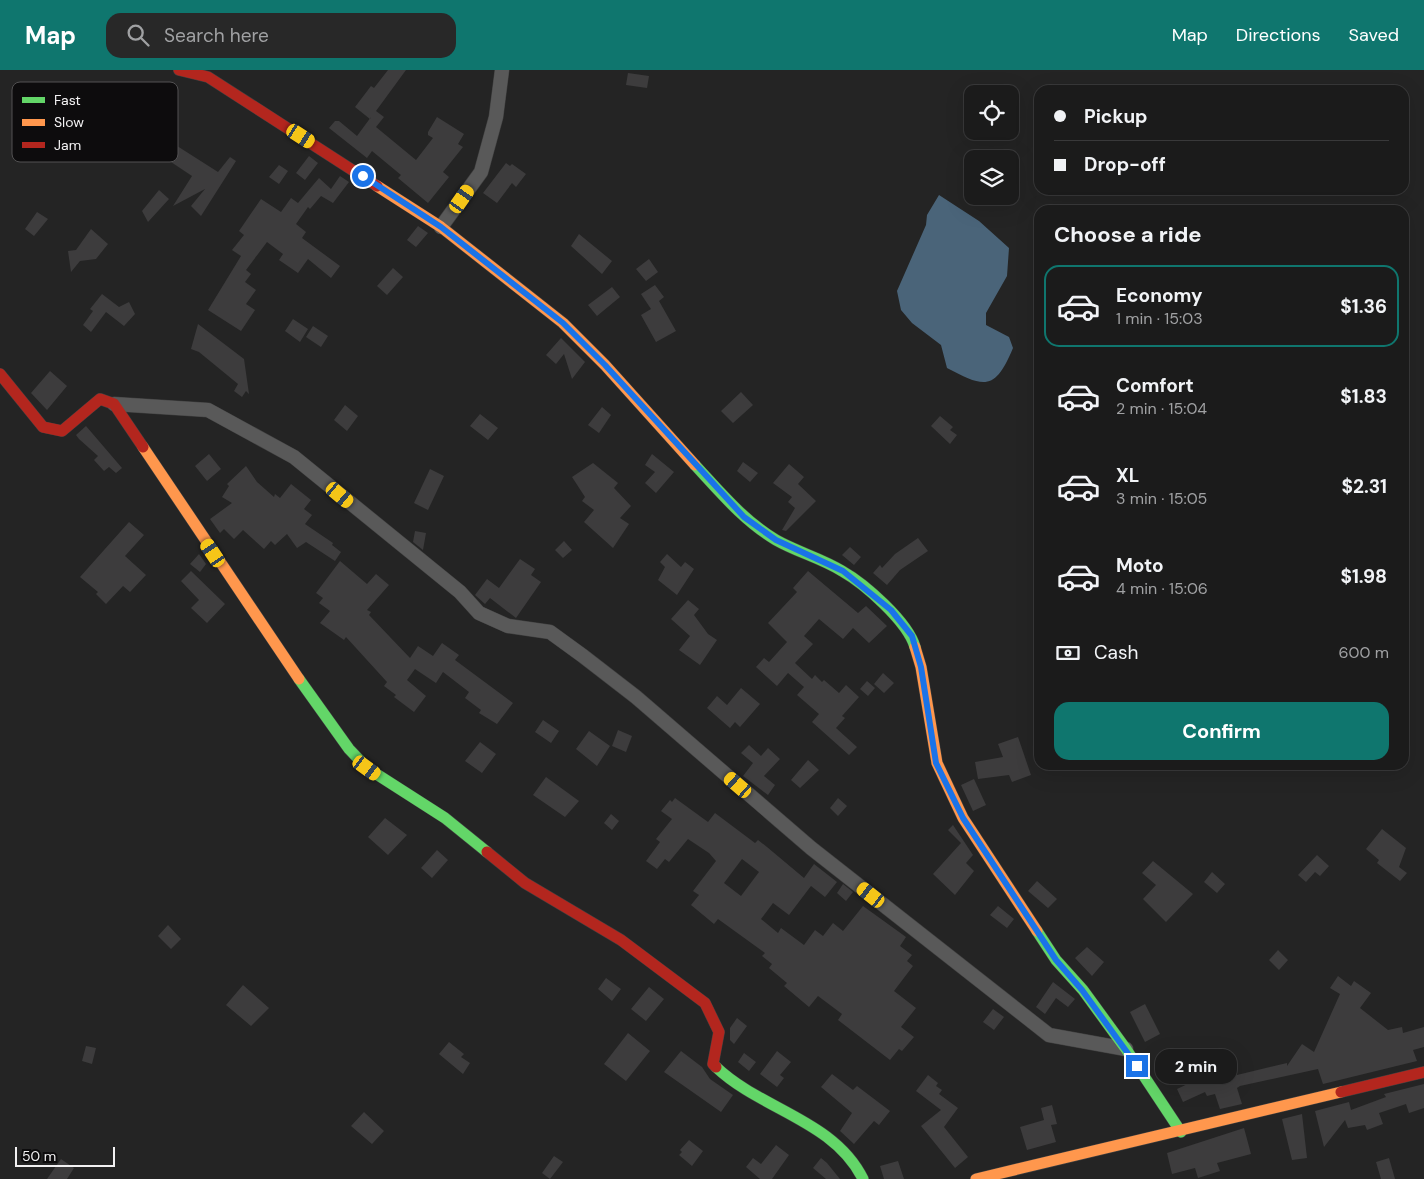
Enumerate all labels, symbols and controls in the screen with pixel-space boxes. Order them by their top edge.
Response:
search box [106,13,456,58]
text: Map [25,20,76,51]
icon: search [124,21,152,49]
text: Search here [164,23,269,48]
text: Map [1172,23,1208,47]
text: Directions [1236,23,1321,47]
text: Saved [1349,23,1399,47]
legend [12,82,178,162]
map controls [964,85,1019,205]
button: locate [964,85,1019,140]
text: Fast [54,91,81,109]
text: Pickup [1084,104,1148,129]
text: Slow [54,113,84,131]
car [284,122,317,150]
text: Jam [54,136,81,154]
button: layers [964,150,1019,205]
text: Drop-off [1084,152,1166,177]
route start [352,165,374,187]
car [447,182,476,216]
text: Choose a ride [1054,220,1202,249]
text: Economy [1116,283,1203,308]
icon: car [1056,284,1101,329]
text: $1.36 [1340,294,1387,319]
text: 1 min · 15:03 [1116,308,1203,329]
text: Comfort [1116,373,1194,398]
icon: car [1056,374,1101,419]
text: $1.83 [1340,384,1387,409]
text: 2 min · 15:04 [1116,398,1207,419]
text: XL [1116,463,1139,488]
icon: car [1056,464,1101,509]
text: $2.31 [1342,474,1387,499]
car [323,480,356,510]
text: 3 min · 15:05 [1116,488,1207,509]
car [198,536,227,570]
text: Moto [1116,553,1164,578]
icon: car [1056,554,1101,599]
text: $1.98 [1340,564,1387,589]
text: 4 min · 15:06 [1116,578,1208,599]
icon: cash [1054,639,1082,667]
text: Cash [1094,640,1138,665]
text: 600 m [1339,642,1389,663]
button: Confirm [1054,702,1389,760]
car [350,753,383,783]
car [721,769,754,801]
car [854,880,887,910]
callout: 2 min [1154,1048,1237,1084]
route end [1126,1055,1148,1077]
text: 2 min [1175,1056,1217,1077]
scale bar [15,1144,115,1167]
text: 50 m [22,1147,56,1165]

